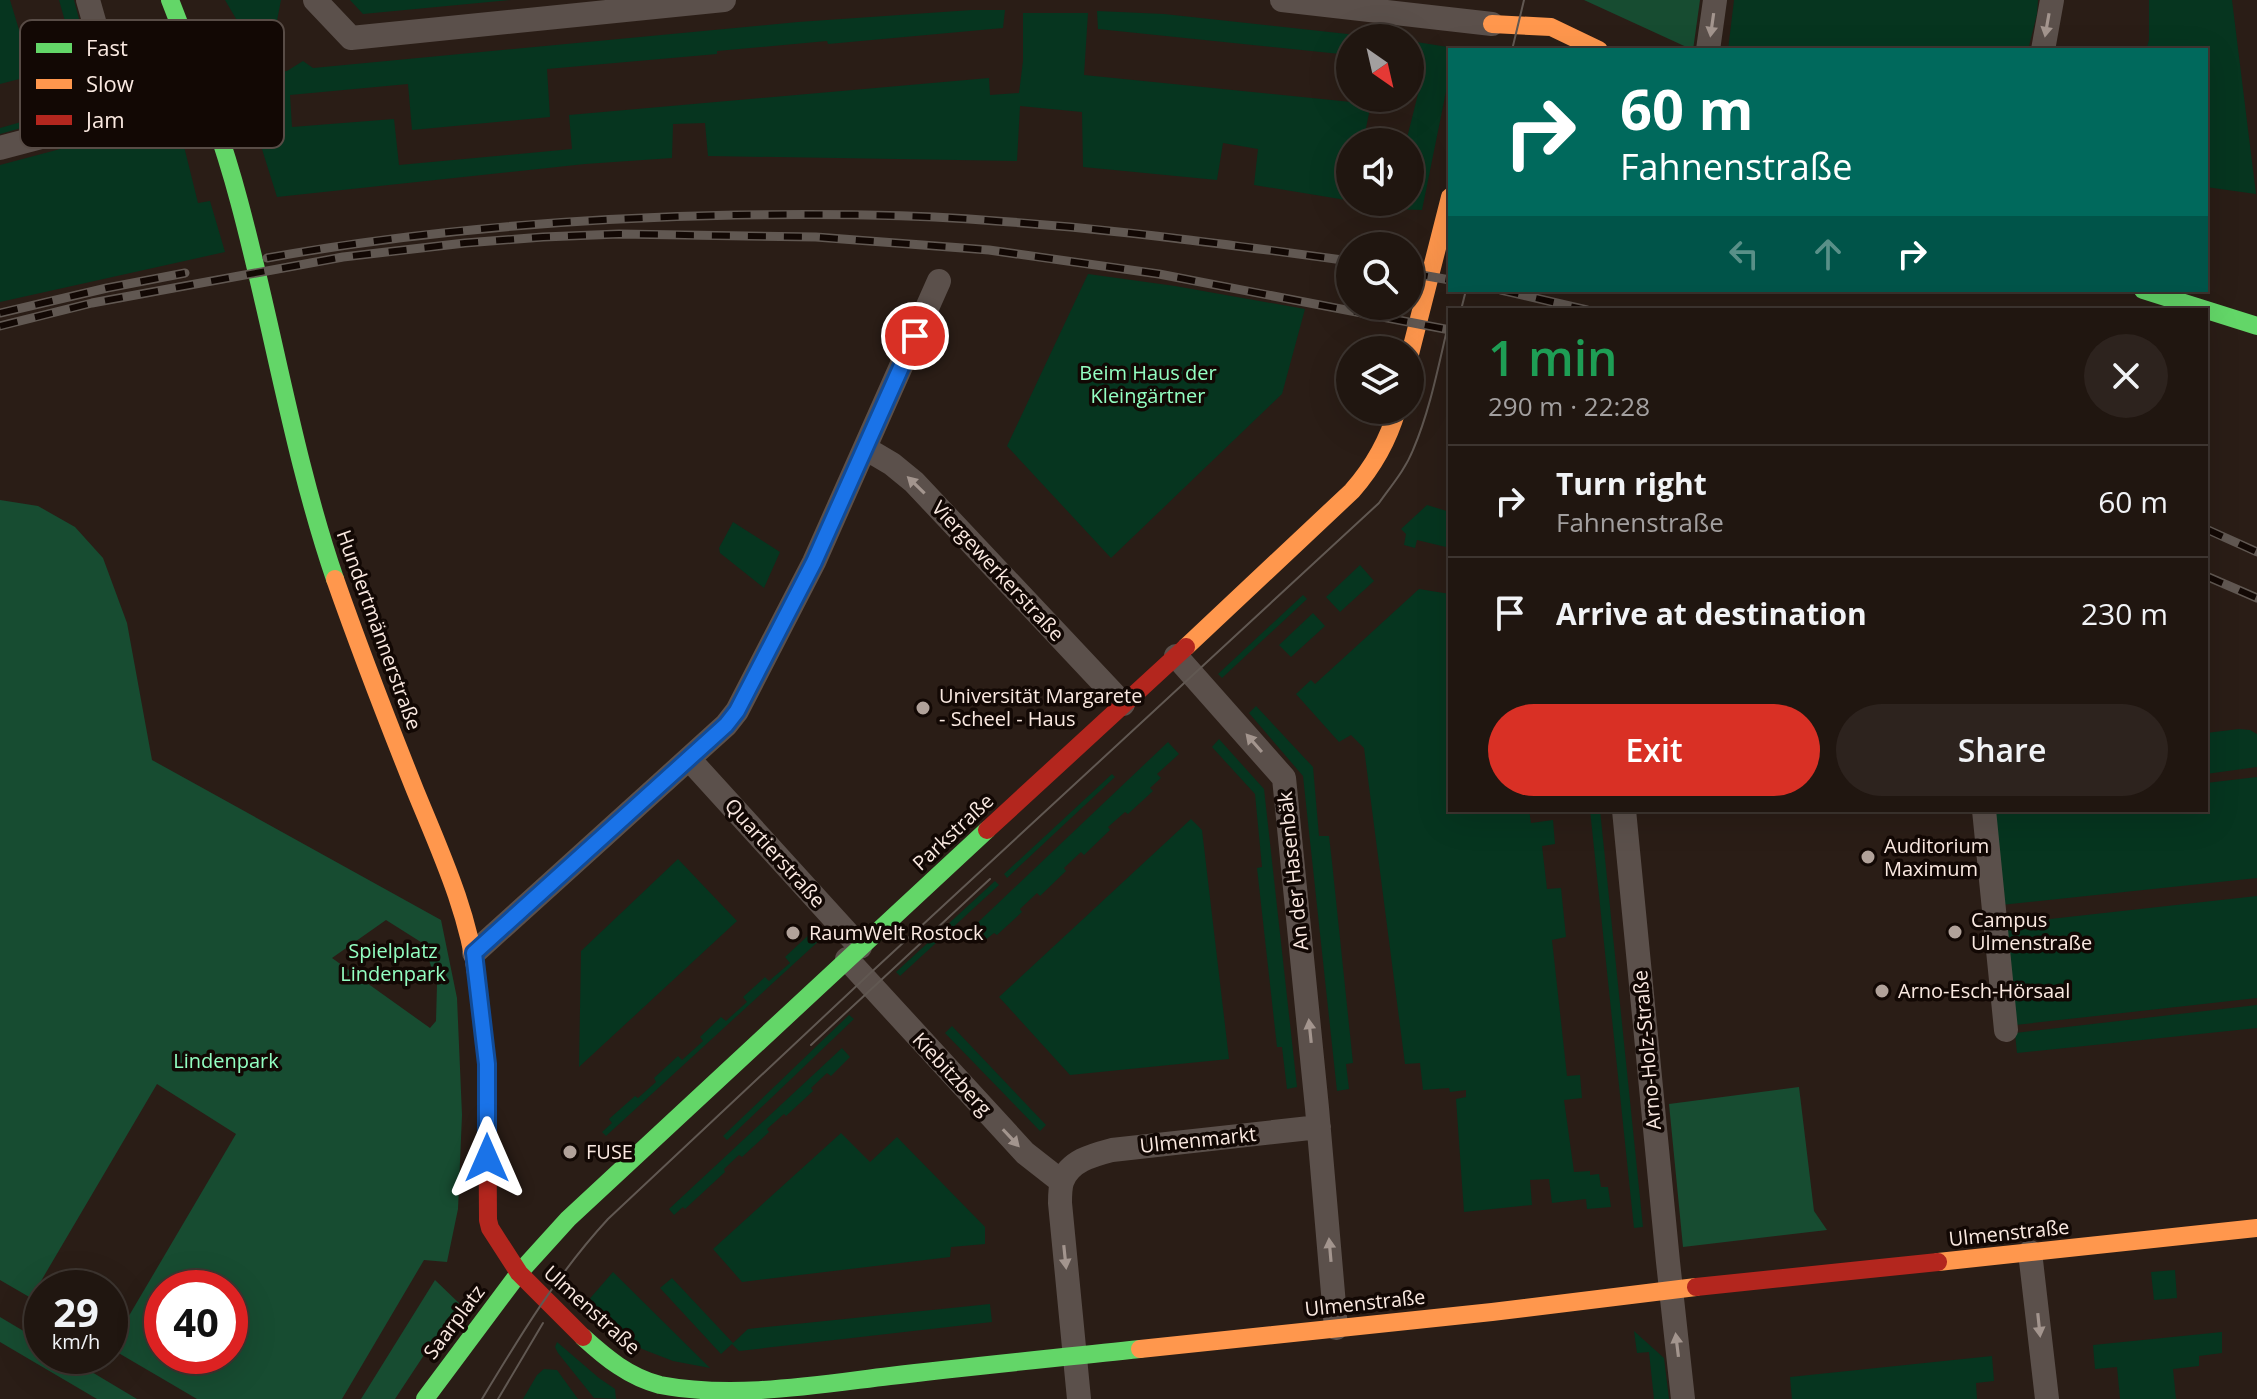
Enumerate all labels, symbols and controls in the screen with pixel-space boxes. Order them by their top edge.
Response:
one-way arrow [1705,13,1718,38]
one-way arrow [2041,13,2053,38]
legend [20,20,284,148]
north arrow [1336,24,1424,112]
map controls [1336,24,1424,424]
text: Fast [86,32,128,62]
text: Slow [86,68,134,98]
text: 60 m [1620,70,1754,146]
icon: right [1488,80,1592,184]
text: Jam [84,104,125,134]
button: sound [1336,128,1424,216]
text: Fahnenstraße [1620,142,1852,191]
button: search [1336,232,1424,320]
icon: left [1722,232,1766,276]
icon: ahead [1806,232,1850,276]
icon: right [1890,232,1934,276]
pin [881,302,949,370]
icon: arrive [893,314,937,358]
text: 1 min [1488,325,1618,390]
button: close [2084,334,2168,418]
button: layers [1336,336,1424,424]
park label: Beim Haus der Kleingärtner [1079,359,1217,409]
text: 290 m · 22:28 [1488,388,1650,424]
text: Turn right [1556,463,1707,504]
one-way arrow [907,476,926,494]
icon: right [1488,479,1532,523]
text: 60 m [2098,481,2168,522]
street label: Viergewerkerstraße [926,495,1071,647]
text: Fahnenstraße [1556,504,1724,540]
street label: Hundertmännerstraße [331,526,428,734]
icon: arrive [1488,591,1532,635]
text: Arrive at destination [1556,593,1867,634]
text: 230 m [2081,593,2168,634]
place label: Universität Margarete - Scheel - Haus [939,682,1142,732]
marker: Universität Margarete - Scheel - Haus [914,699,932,717]
button: Exit [1488,704,1820,796]
button: Share [1836,704,2168,796]
one-way arrow [1246,734,1263,754]
street label: Parkstraße [906,787,999,876]
street label: An der Hasenbäk [1271,790,1314,952]
street label: Quartierstraße [719,792,832,913]
place label: Auditorium Maximum [1884,832,1989,882]
marker: Auditorium Maximum [1859,848,1877,866]
place label: Campus Ulmenstraße [1971,906,2092,956]
place label: RaumWelt Rostock [809,919,984,946]
marker: Campus Ulmenstraße [1946,923,1964,941]
marker: RaumWelt Rostock [784,924,802,942]
park label: Spielplatz Lindenpark [340,937,446,987]
street label: Arno-Holz-Straße [1626,969,1667,1131]
place label: Arno-Esch-Hörsaal [1898,977,2070,1004]
marker: Arno-Esch-Hörsaal [1873,982,1891,1000]
one-way arrow [1303,1018,1316,1043]
street label: Kiebitzberg [907,1026,998,1121]
park label: Lindenpark [173,1047,279,1074]
position arrow [445,1116,529,1200]
street label: Ulmenmarkt [1138,1120,1258,1159]
one-way arrow [1001,1128,1019,1147]
place label: FUSE [586,1138,633,1165]
marker: FUSE [561,1143,579,1161]
street label: Ulmenstraße [1947,1213,2071,1252]
one-way arrow [1323,1237,1336,1262]
one-way arrow [1059,1245,1072,1270]
street label: Ulmenstraße [538,1259,646,1360]
speed limit sign: 40 [144,1270,248,1374]
street label: Saarplatz [417,1279,490,1364]
street label: Ulmenstraße [1303,1283,1427,1322]
text: 29 [53,1284,99,1339]
one-way arrow [2033,1313,2046,1338]
text: km/h [52,1328,100,1355]
one-way arrow [1670,1332,1683,1357]

